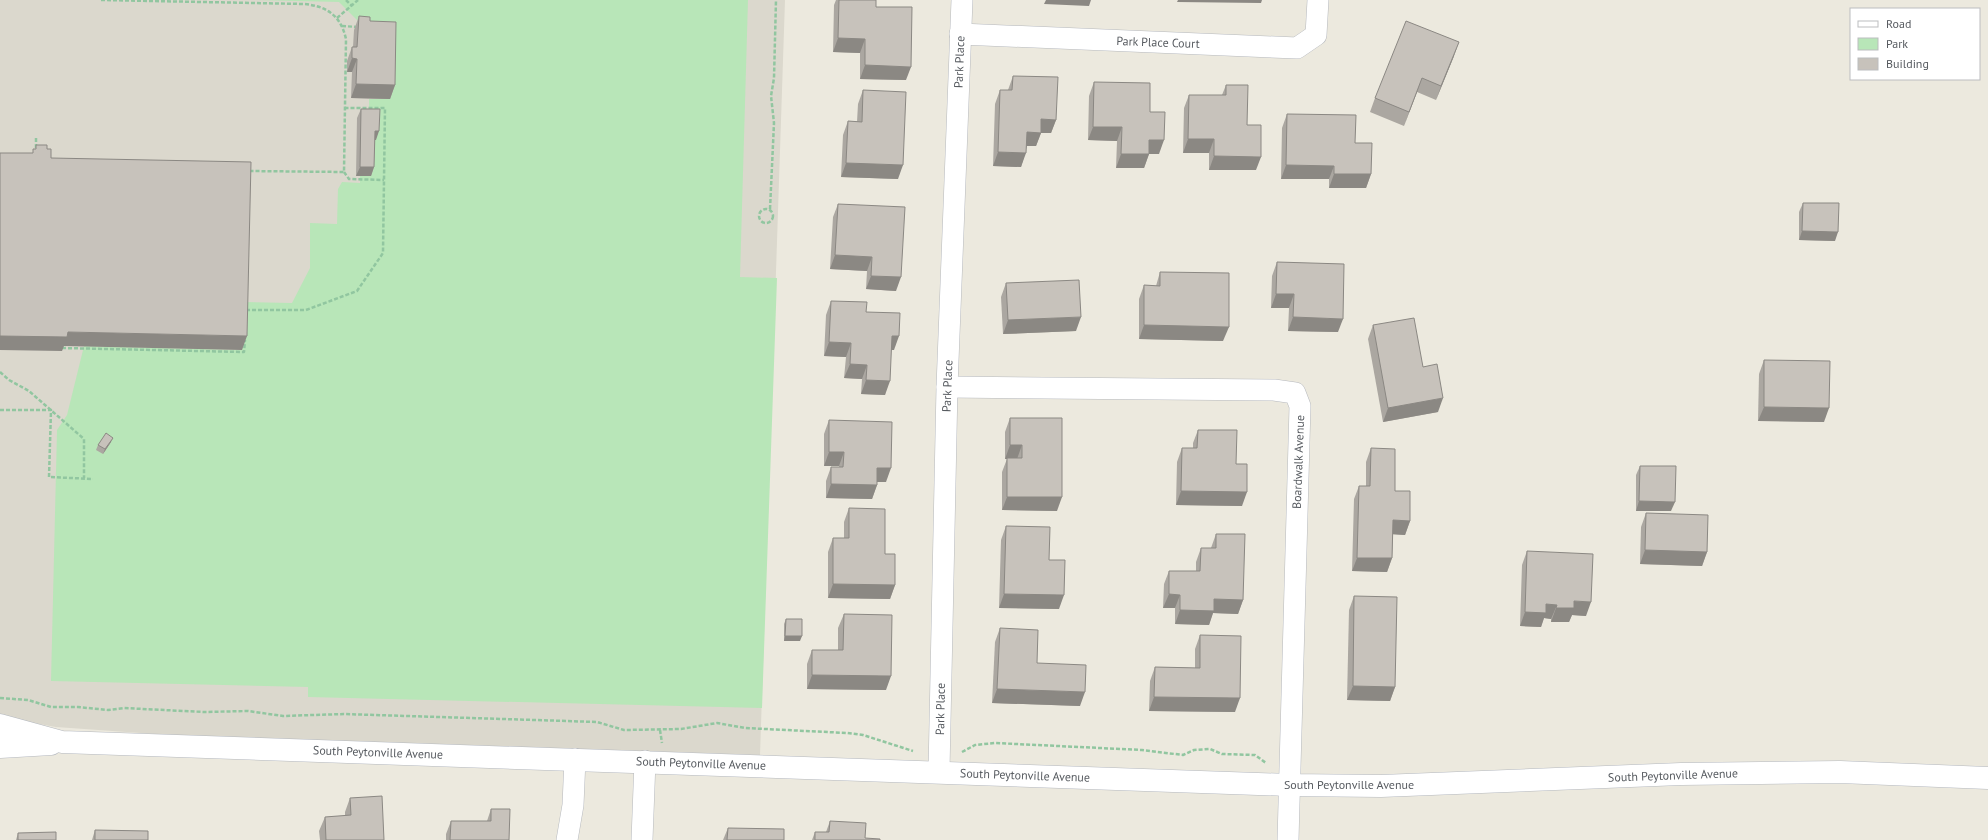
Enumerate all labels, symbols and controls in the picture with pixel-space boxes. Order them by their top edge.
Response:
legend [1850,8,1980,80]
text: Road [1886,16,1911,31]
street label: Park Place Court [1116,33,1200,51]
street label: Park Place [951,36,967,88]
text: Park [1886,36,1908,51]
text: Building [1886,56,1929,71]
street label: Park Place [939,360,955,412]
street label: Boardwalk Avenue [1289,415,1307,509]
street label: Park Place [932,683,948,735]
street label: South Peytonville Avenue [313,742,443,762]
street label: South Peytonville Avenue [636,753,766,773]
street label: South Peytonville Avenue [960,765,1090,785]
street label: South Peytonville Avenue [1608,765,1738,785]
street label: South Peytonville Avenue [1284,777,1414,792]

